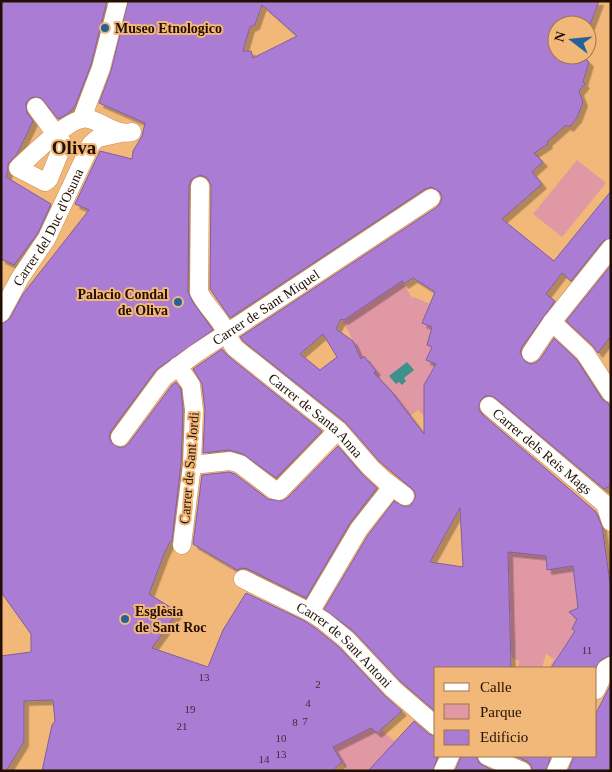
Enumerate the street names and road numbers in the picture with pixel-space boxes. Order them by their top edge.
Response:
street label: Carrer del Duc d'Osuna [10,166,87,289]
street label: Carrer de Sant Miquel [210,267,322,348]
street label: Carrer de Santa Anna [265,371,366,461]
street label: Carrer dels Reis Mags [490,406,595,498]
street label: Carrer de Sant Jordi [177,411,202,525]
street label: Carrer de Sant Antoni [294,600,395,691]

